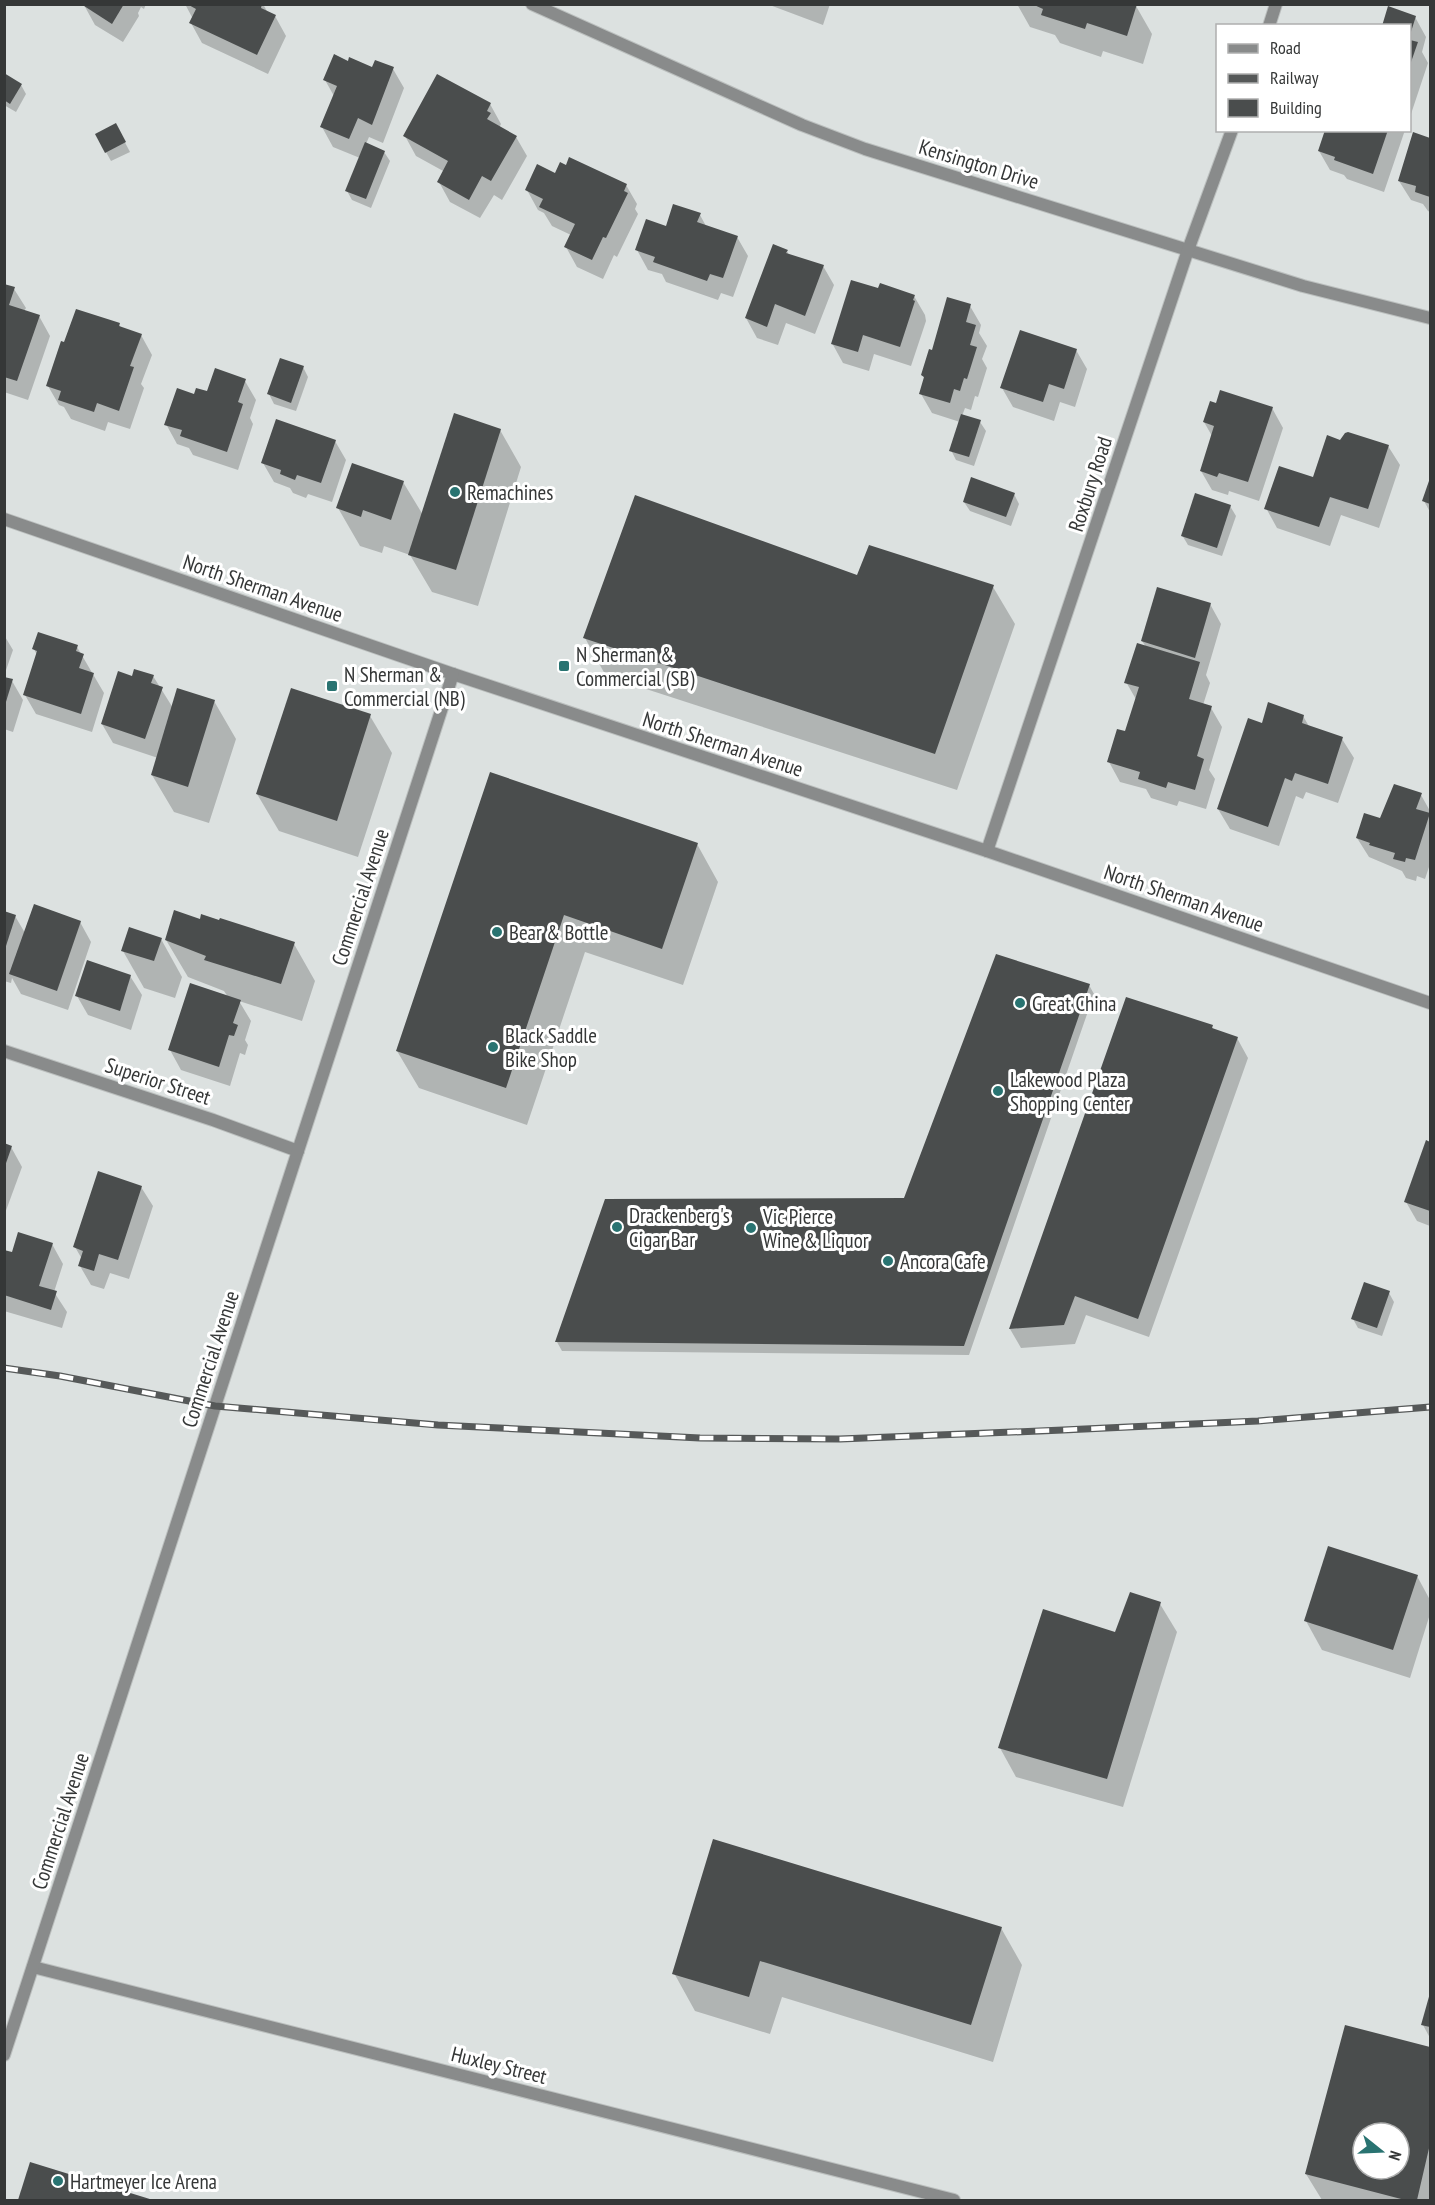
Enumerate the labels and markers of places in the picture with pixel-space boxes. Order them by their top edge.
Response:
place label: Remachines [467,479,553,506]
marker: Remachines [448,485,462,499]
place label: N Sherman & Commercial (SB) [576,641,694,692]
marker: N Sherman & Commercial (SB) [557,659,571,673]
place label: N Sherman & Commercial (NB) [344,661,465,712]
marker: N Sherman & Commercial (NB) [325,679,339,693]
place label: Bear & Bottle [509,919,608,946]
marker: Bear & Bottle [490,925,504,939]
place label: Great China [1032,990,1116,1017]
marker: Great China [1013,996,1027,1010]
place label: Black Saddle Bike Shop [505,1022,597,1073]
marker: Black Saddle Bike Shop [486,1040,500,1054]
place label: Lakewood Plaza Shopping Center [1010,1066,1130,1117]
marker: Lakewood Plaza Shopping Center [991,1084,1005,1098]
place label: Drackenberg's Cigar Bar [629,1202,730,1253]
place label: Vic Pierce Wine & Liquor [762,1203,869,1254]
marker: Drackenberg's Cigar Bar [610,1220,624,1234]
marker: Vic Pierce Wine & Liquor [744,1221,758,1235]
place label: Ancora Cafe [900,1248,986,1275]
marker: Ancora Cafe [881,1254,895,1268]
place label: Hartmeyer Ice Arena [70,2168,217,2195]
marker: Hartmeyer Ice Arena [51,2174,65,2188]

